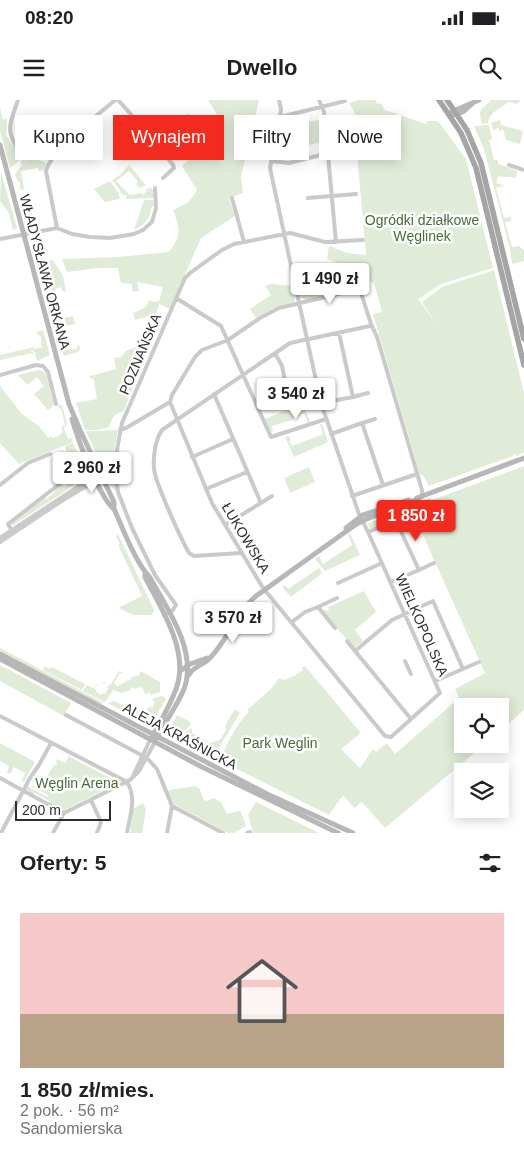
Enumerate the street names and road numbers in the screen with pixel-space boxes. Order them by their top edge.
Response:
street label: WŁADYSŁAWA ORKANA [17,193,74,352]
street label: POZNAŃSKA [116,311,164,397]
street label: ŁUKOWSKA [219,500,274,577]
street label: WIELKOPOLSKA [392,571,452,679]
street label: ALEJA KRAŚNICKA [120,698,241,773]

